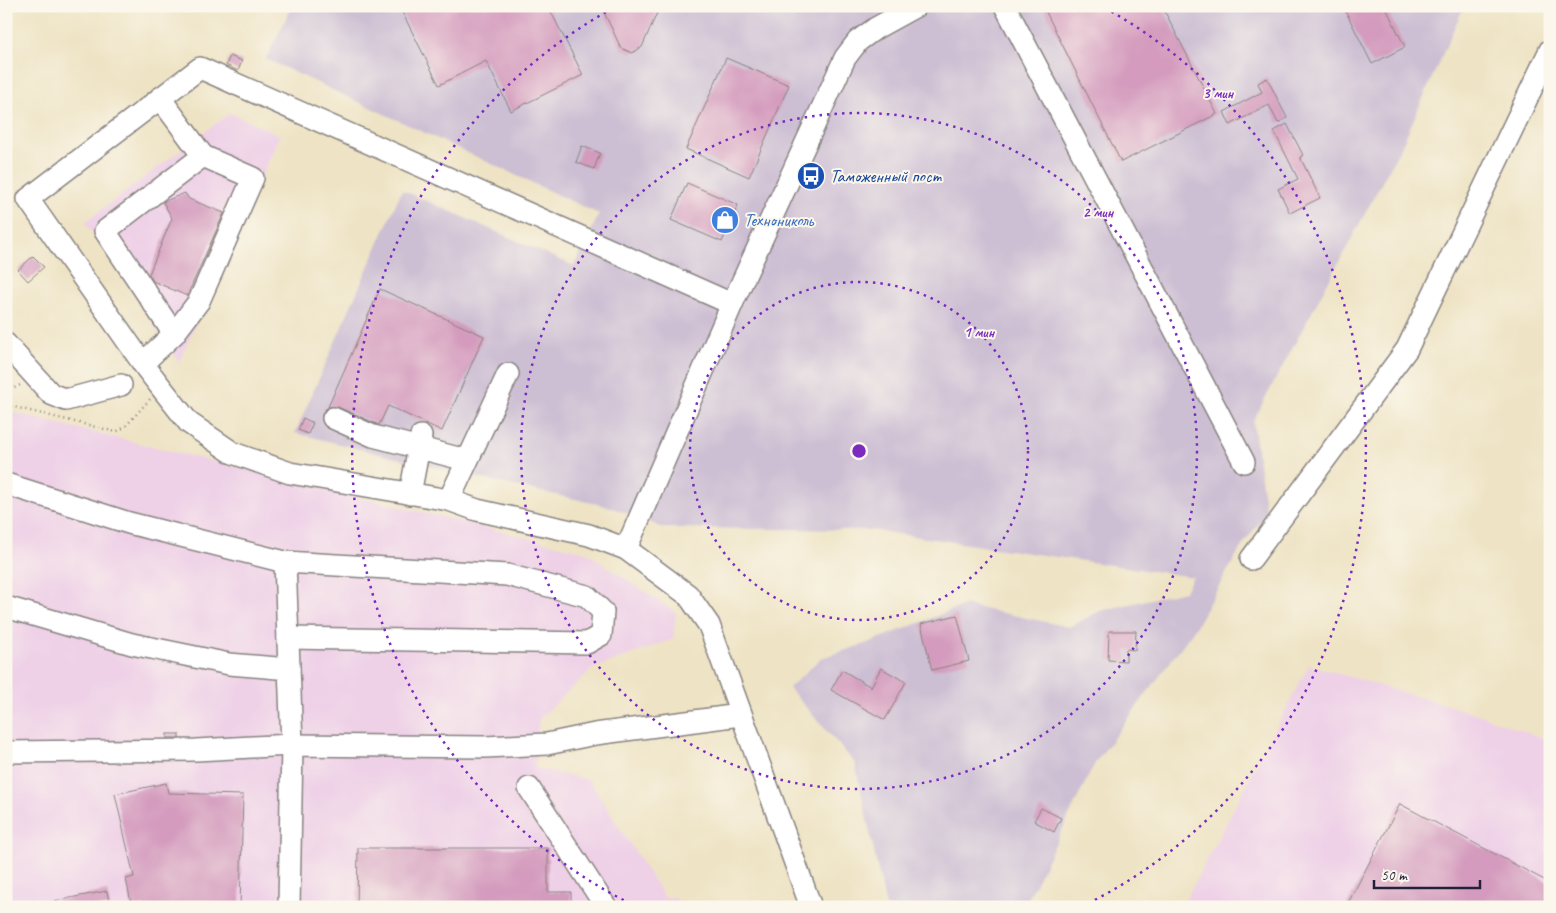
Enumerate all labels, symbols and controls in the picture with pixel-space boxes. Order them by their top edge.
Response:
text: 3 мин [1203,84,1235,103]
bus stop icon: Таможенный пост [796,161,826,191]
place label: Таможенный пост [830,165,942,187]
text: 2 мин [1083,203,1115,222]
shop icon: Технониколь [710,205,740,235]
place label: Технониколь [744,209,815,231]
text: 1 мин [964,323,996,342]
centre of rings [850,442,868,460]
scale bar [1374,858,1480,890]
text: 50 m [1381,866,1408,885]

